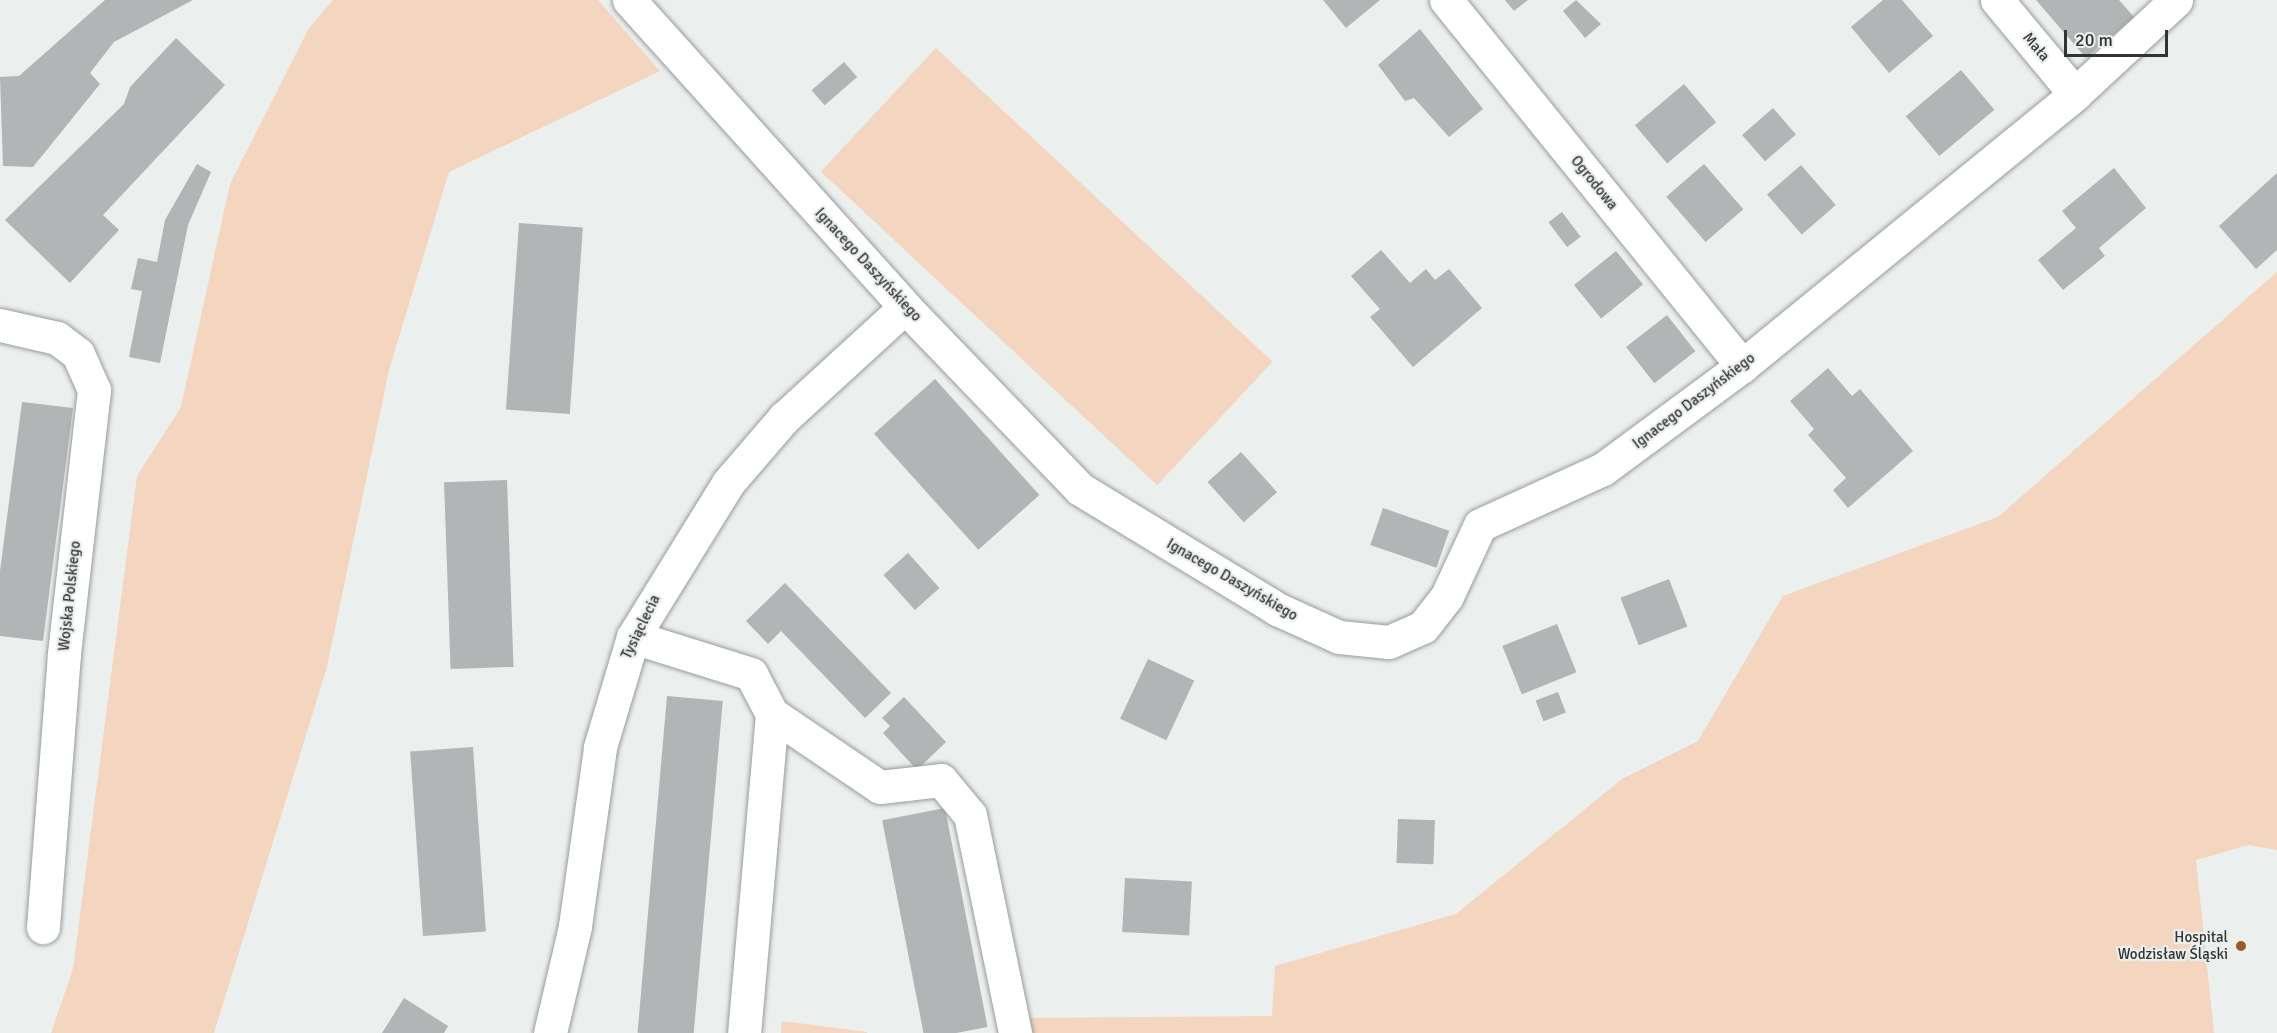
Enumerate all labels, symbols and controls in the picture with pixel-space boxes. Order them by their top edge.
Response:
scale bar [2067,18,2170,56]
street label: Mała [2019,29,2053,65]
text: 20 m [2075,29,2113,51]
street label: Ogrodowa [1567,152,1621,214]
street label: Ignacego Daszyńskiego [811,205,925,325]
street label: Ignacego Daszyńskiego [1629,349,1759,453]
street label: Ignacego Daszyńskiego [1163,535,1301,625]
street label: Wojska Polskiego [55,540,85,652]
street label: Tysiąclecia [618,592,664,662]
place label: Hospital Wodzisław Śląski [2118,928,2228,963]
marker: Hospital Wodzisław Śląski [2232,937,2250,955]

